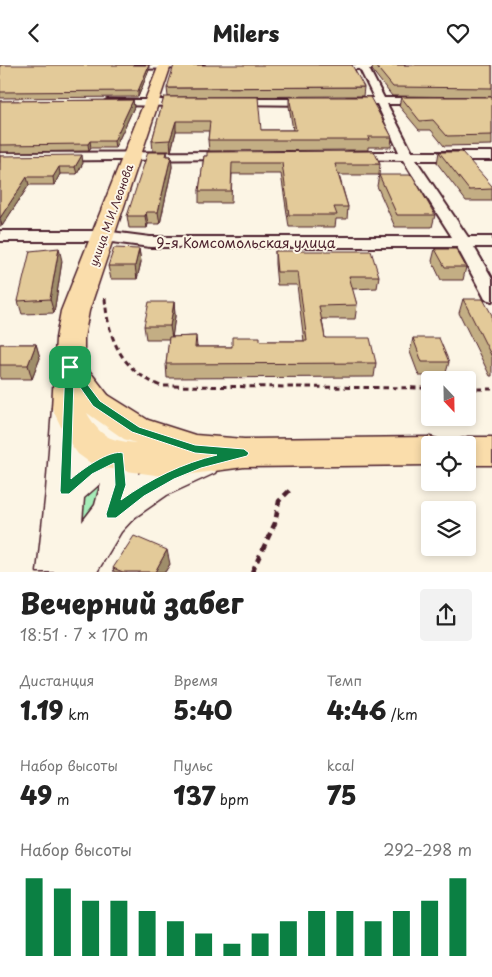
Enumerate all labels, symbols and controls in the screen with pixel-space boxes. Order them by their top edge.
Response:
text: Milers [213,16,279,49]
icon: back [20,19,48,47]
icon: heart [444,19,472,47]
street label: улица М.И.Леонова [85,161,137,268]
street label: 9-я Комсомольская улица [156,232,336,253]
pin [49,346,91,388]
icon: arrive [56,353,84,381]
north arrow [421,371,476,426]
map controls [421,371,476,556]
button: locate [421,436,476,491]
button: layers [421,501,476,556]
text: Вечерний забег [20,581,243,624]
button: share [420,589,472,641]
text: 18:51 · 7 × 170 m [20,622,148,646]
text: Дистанция [20,670,94,691]
text: Время [173,670,218,691]
text: Темп [327,670,362,691]
text: 1.19 [20,691,64,729]
text: 5:40 [173,691,232,729]
text: 4:46 [327,691,386,729]
text: km [64,704,89,725]
text: /km [386,704,418,725]
text: Набор высоты [20,755,118,776]
text: Пульс [173,755,213,776]
text: kcal [327,755,355,776]
text: 49 [20,776,52,814]
text: 137 [173,776,215,814]
text: 75 [327,776,357,814]
text: m [52,789,69,810]
text: bpm [215,789,249,810]
text: Набор высоты [20,837,132,861]
text: 292–298 m [383,837,472,861]

